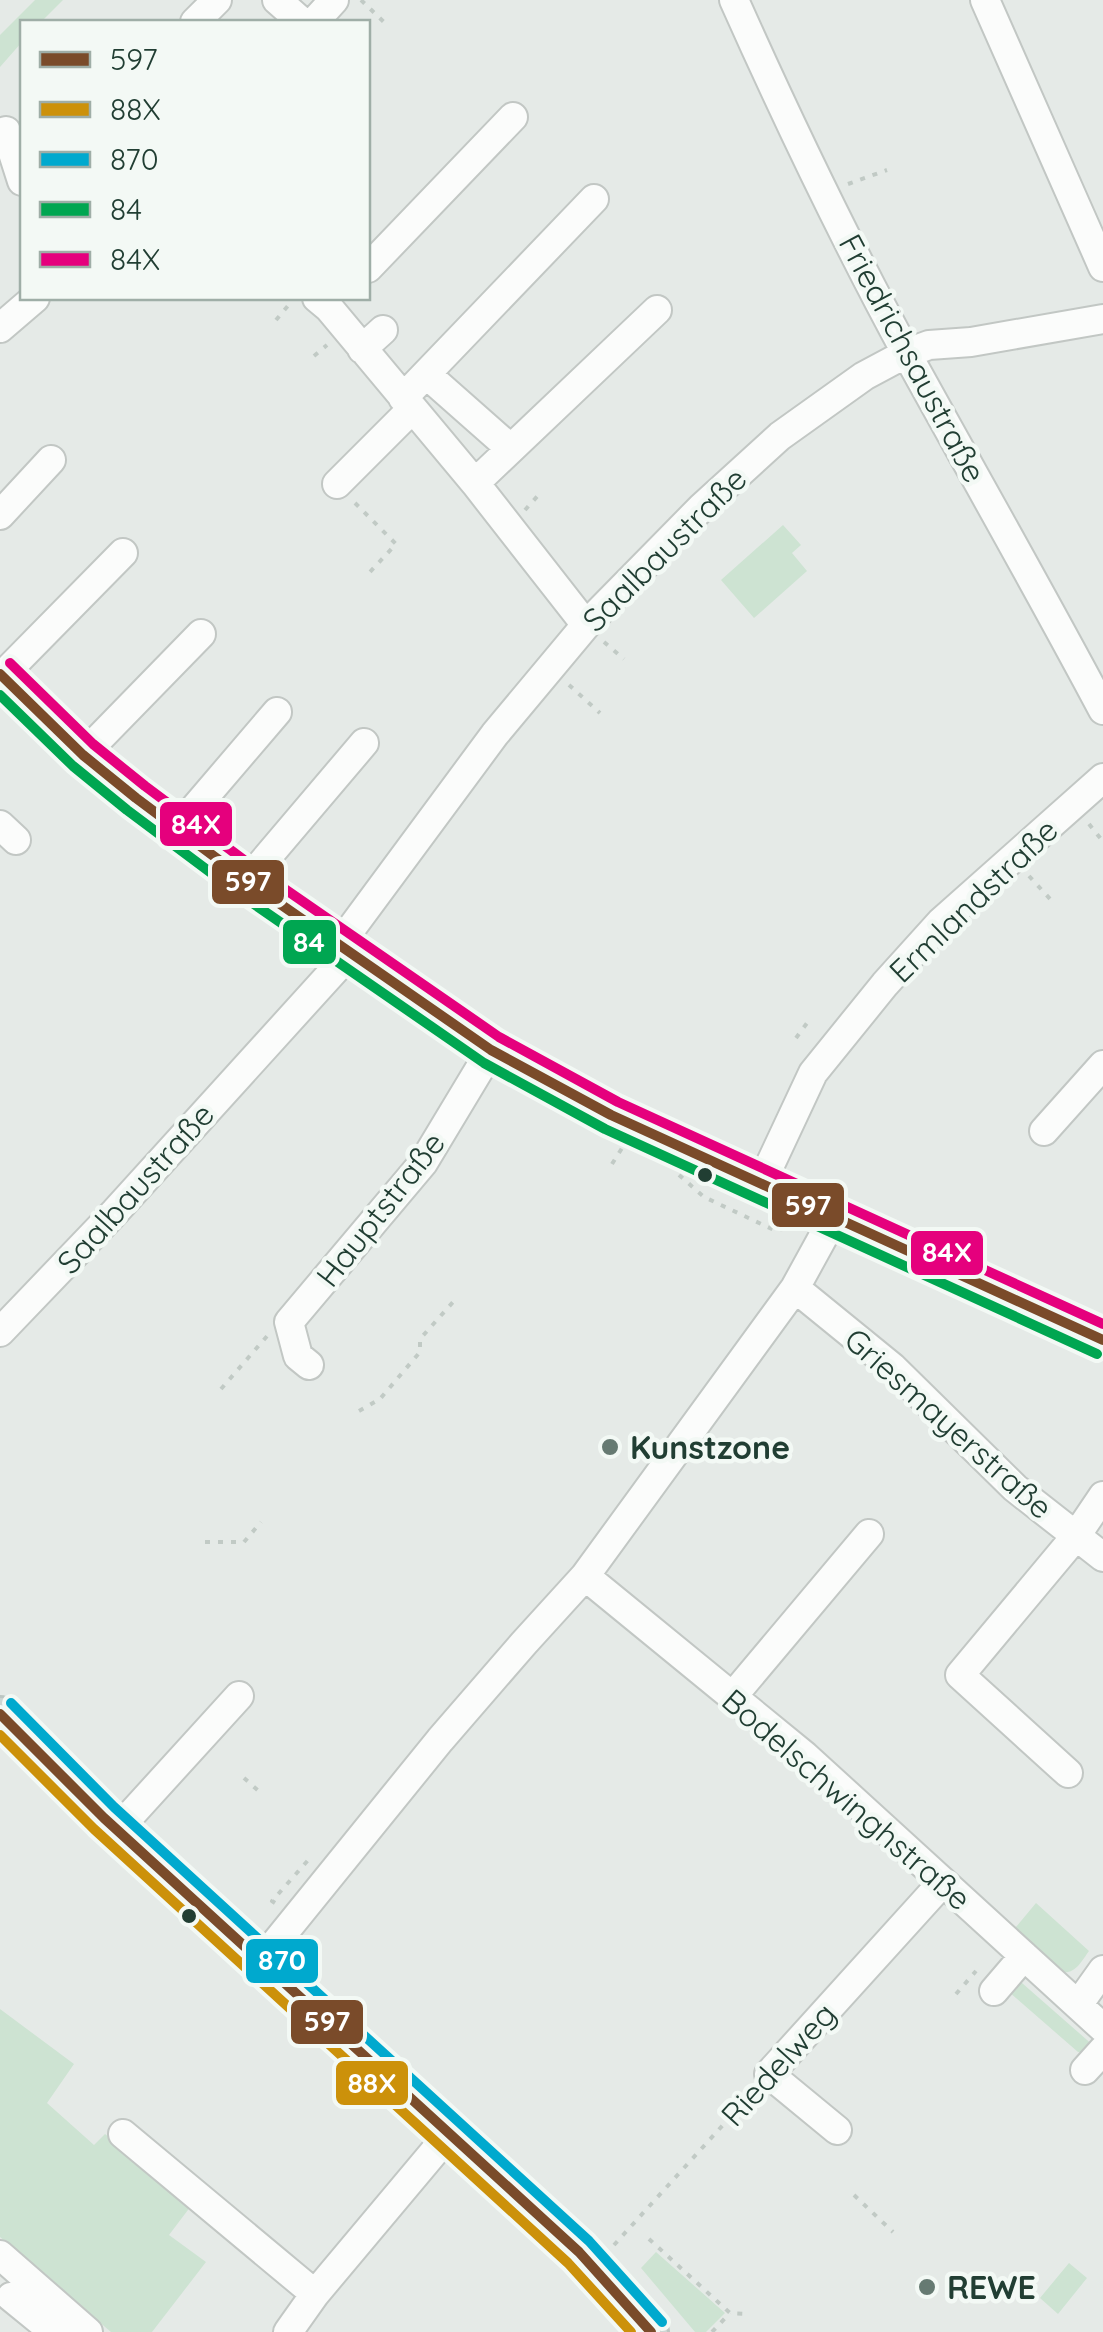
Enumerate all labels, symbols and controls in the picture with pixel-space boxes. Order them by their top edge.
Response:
legend [20,20,370,300]
text: 597 [110,40,158,78]
text: 88X [110,90,161,128]
text: 870 [110,140,159,178]
text: 84 [110,190,142,228]
street label: Friedrichsaustraße [831,227,995,489]
text: 84X [110,240,160,278]
street label: Saalbaustraße [574,459,754,639]
line badge: 84X [158,800,234,848]
text: 84X [171,806,221,841]
street label: Ermlandstraße [880,810,1066,990]
line badge: 597 [210,858,286,906]
text: 597 [225,863,271,898]
line badge: 84 [281,918,338,966]
text: 84 [293,924,325,959]
street label: Saalbaustraße [48,1094,222,1282]
street label: Hauptstraße [307,1123,453,1295]
unlabelled marker [695,1165,715,1185]
line badge: 597 [770,1181,846,1229]
text: 597 [785,1187,831,1222]
line badge: 84X [909,1229,985,1277]
text: 84X [922,1234,972,1269]
street label: Griesmayerstraße [837,1319,1061,1527]
place label: Kunstzone [630,1427,790,1467]
marker: Kunstzone [599,1436,621,1458]
street label: Bodelschwinghstraße [714,1680,980,1918]
unlabelled marker [179,1906,199,1926]
line badge: 870 [244,1937,320,1985]
text: 870 [258,1942,306,1977]
street label: Riedelweg [712,1994,844,2134]
line badge: 597 [289,1998,365,2046]
text: 597 [304,2003,350,2038]
line badge: 88X [334,2059,410,2107]
text: 88X [347,2065,397,2100]
place label: REWE [947,2267,1036,2307]
marker: REWE [916,2276,938,2298]

